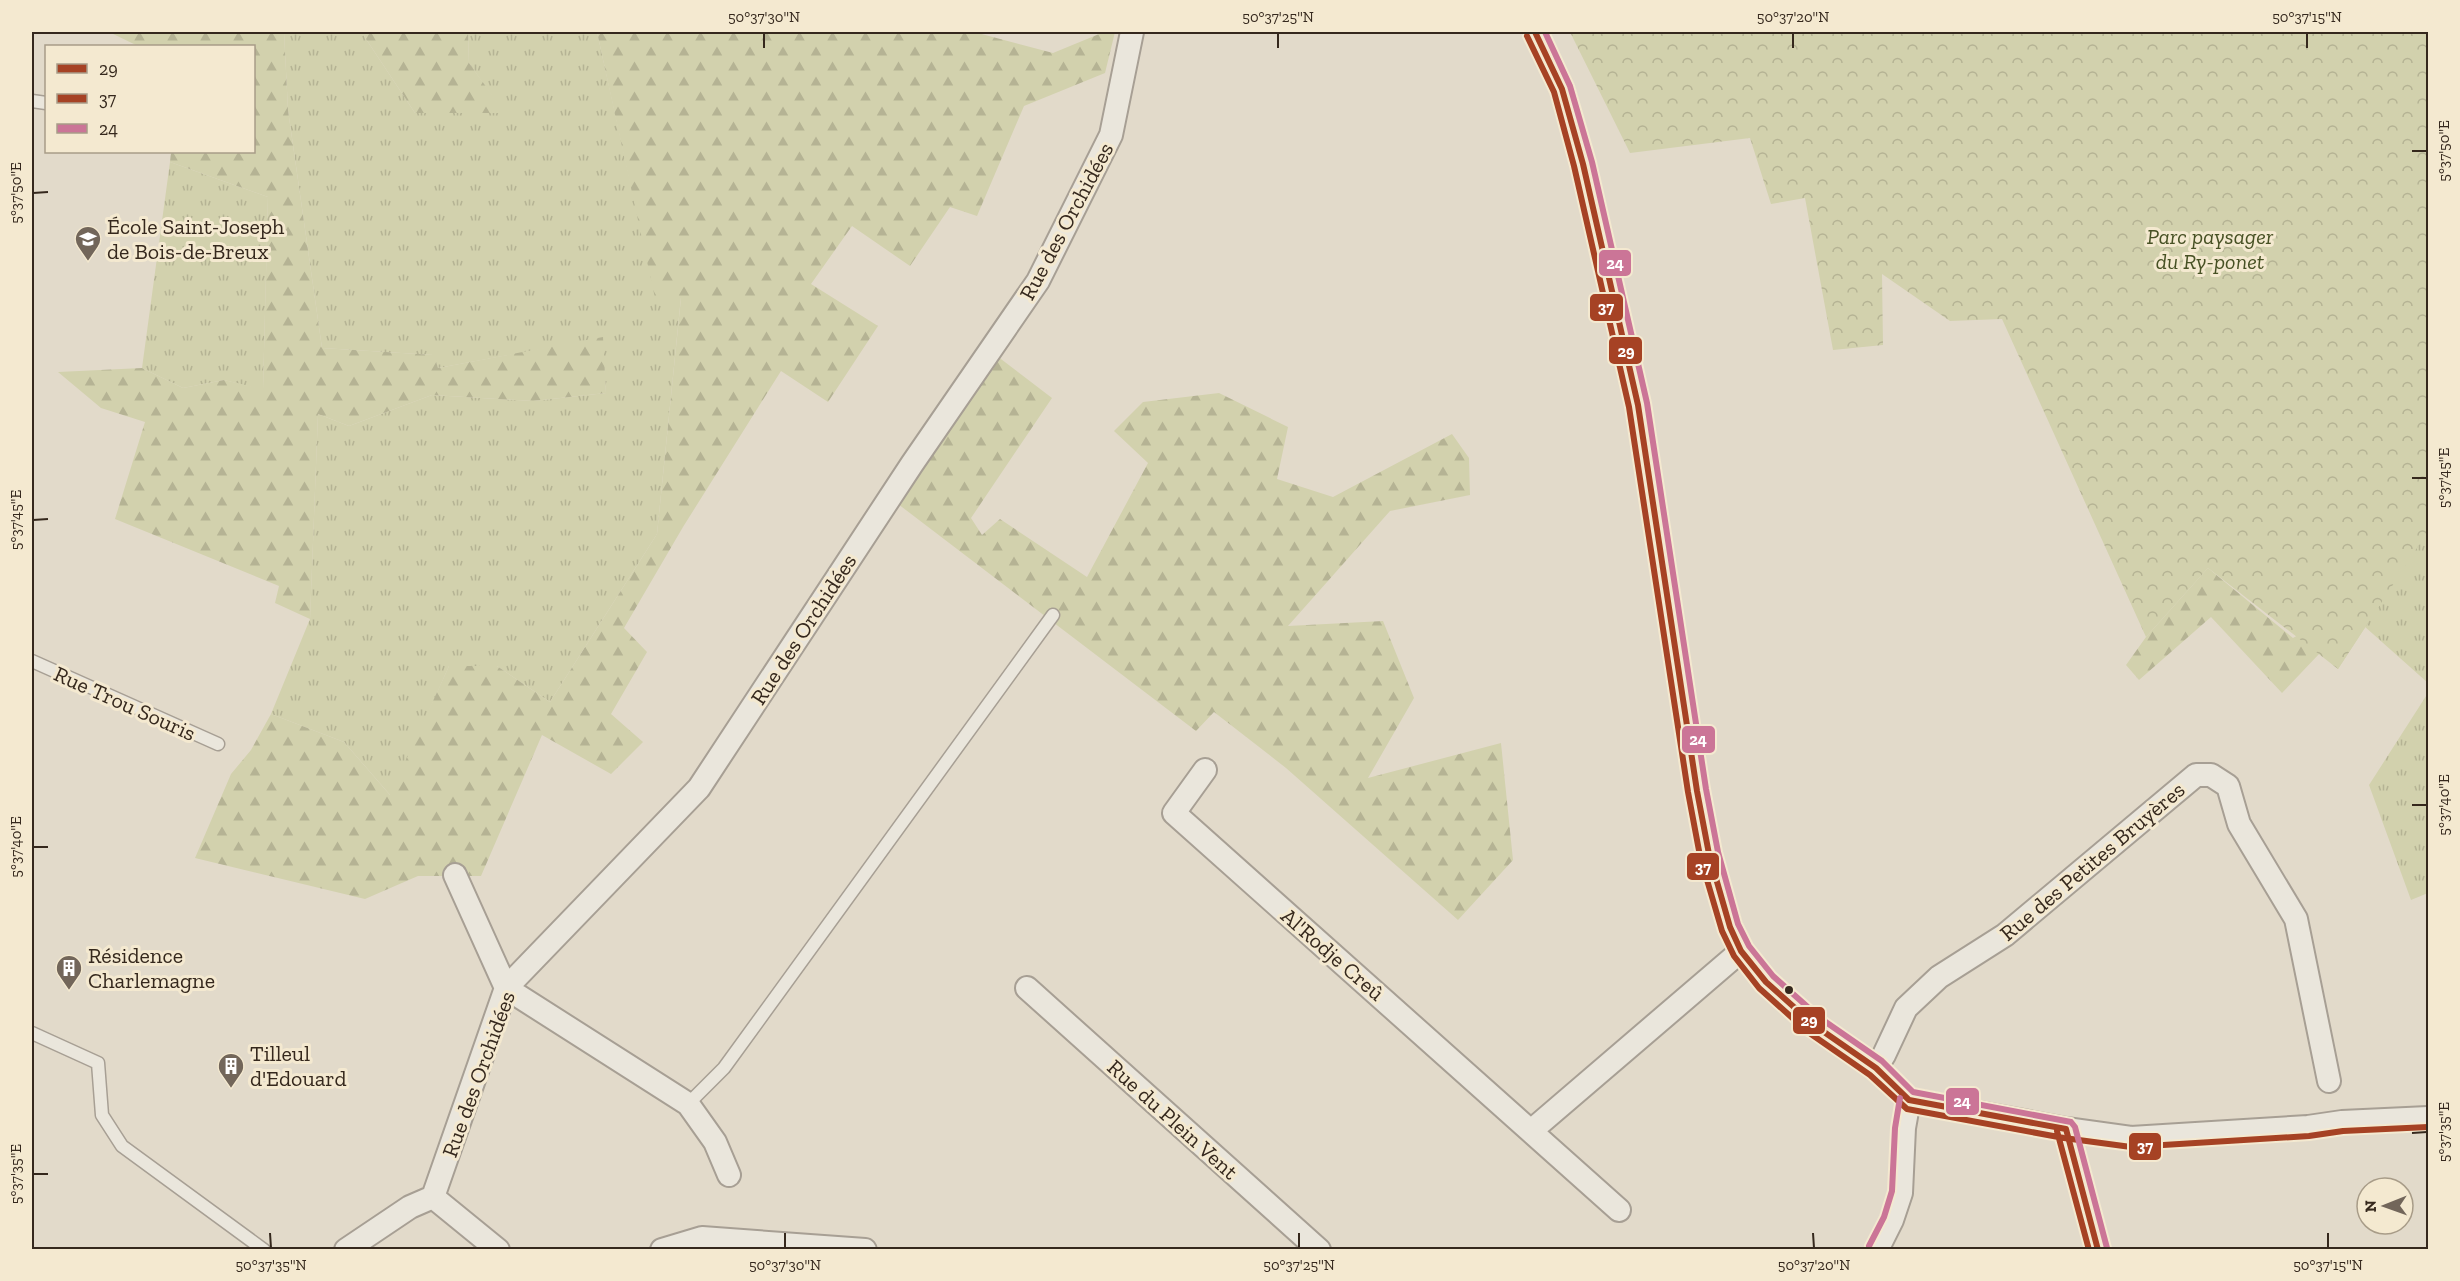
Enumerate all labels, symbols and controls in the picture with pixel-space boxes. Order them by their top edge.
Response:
text: 50°37'30"N [728,8,800,26]
text: 50°37'25"N [1242,8,1314,26]
text: 50°37'20"N [1757,8,1829,26]
text: 50°37'15"N [2272,8,2342,26]
legend [45,45,255,153]
text: 29 [99,58,118,80]
text: 37 [99,88,117,110]
text: 24 [99,118,118,140]
text: 5°37'50"E [2435,120,2453,182]
street label: Rue des Orchidées [1014,138,1119,305]
text: 5°37'50"E [7,162,25,224]
place label: École Saint-Joseph de Bois-de-Breux [107,213,285,265]
park label: Parc paysager du Ry-ponet [2147,223,2274,275]
school or university icon: École Saint-Joseph de Bois-de-Breux [73,224,103,262]
line badge: 24 [1598,249,1632,277]
text: 24 [1606,254,1624,273]
line badge: 37 [1589,293,1624,322]
text: 37 [1598,298,1614,317]
line badge: 29 [1608,336,1643,365]
text: 29 [1617,342,1635,361]
text: 5°37'45"E [2435,448,2453,508]
text: 5°37'45"E [7,490,25,550]
street label: Rue des Orchidées [745,549,862,710]
street label: Rue Trou Souris [50,660,200,747]
line badge: 24 [1681,725,1716,754]
text: 24 [1689,730,1707,749]
text: 5°37'40"E [2435,774,2453,836]
street label: Rue des Petites Bruyères [1994,776,2190,947]
text: 5°37'40"E [7,816,25,878]
line badge: 37 [1686,852,1720,881]
text: 37 [1695,858,1711,877]
street label: Al'Rodje Creû [1276,902,1390,1007]
place label: Résidence Charlemagne [88,942,215,994]
building icon: Résidence Charlemagne [54,953,84,991]
unlabelled marker [1783,984,1795,996]
street label: Rue des Orchidées [436,988,521,1161]
line badge: 29 [1792,1006,1826,1035]
text: 29 [1800,1011,1818,1030]
place label: Tilleul d'Edouard [250,1040,347,1092]
building icon: Tilleul d'Edouard [216,1051,246,1089]
street label: Rue du Plein Vent [1102,1054,1244,1186]
line badge: 24 [1945,1087,1980,1116]
text: 24 [1953,1092,1971,1111]
text: 5°37'35"E [2435,1102,2453,1162]
line badge: 37 [2128,1132,2162,1161]
text: 37 [2137,1137,2153,1156]
text: 5°37'35"E [7,1144,25,1204]
north arrow [2355,1176,2415,1236]
text: N [2361,1200,2380,1213]
text: 50°37'35"N [235,1256,307,1274]
text: 50°37'30"N [749,1256,821,1274]
text: 50°37'25"N [1263,1256,1335,1274]
text: 50°37'20"N [1778,1256,1850,1274]
text: 50°37'15"N [2293,1256,2363,1274]

